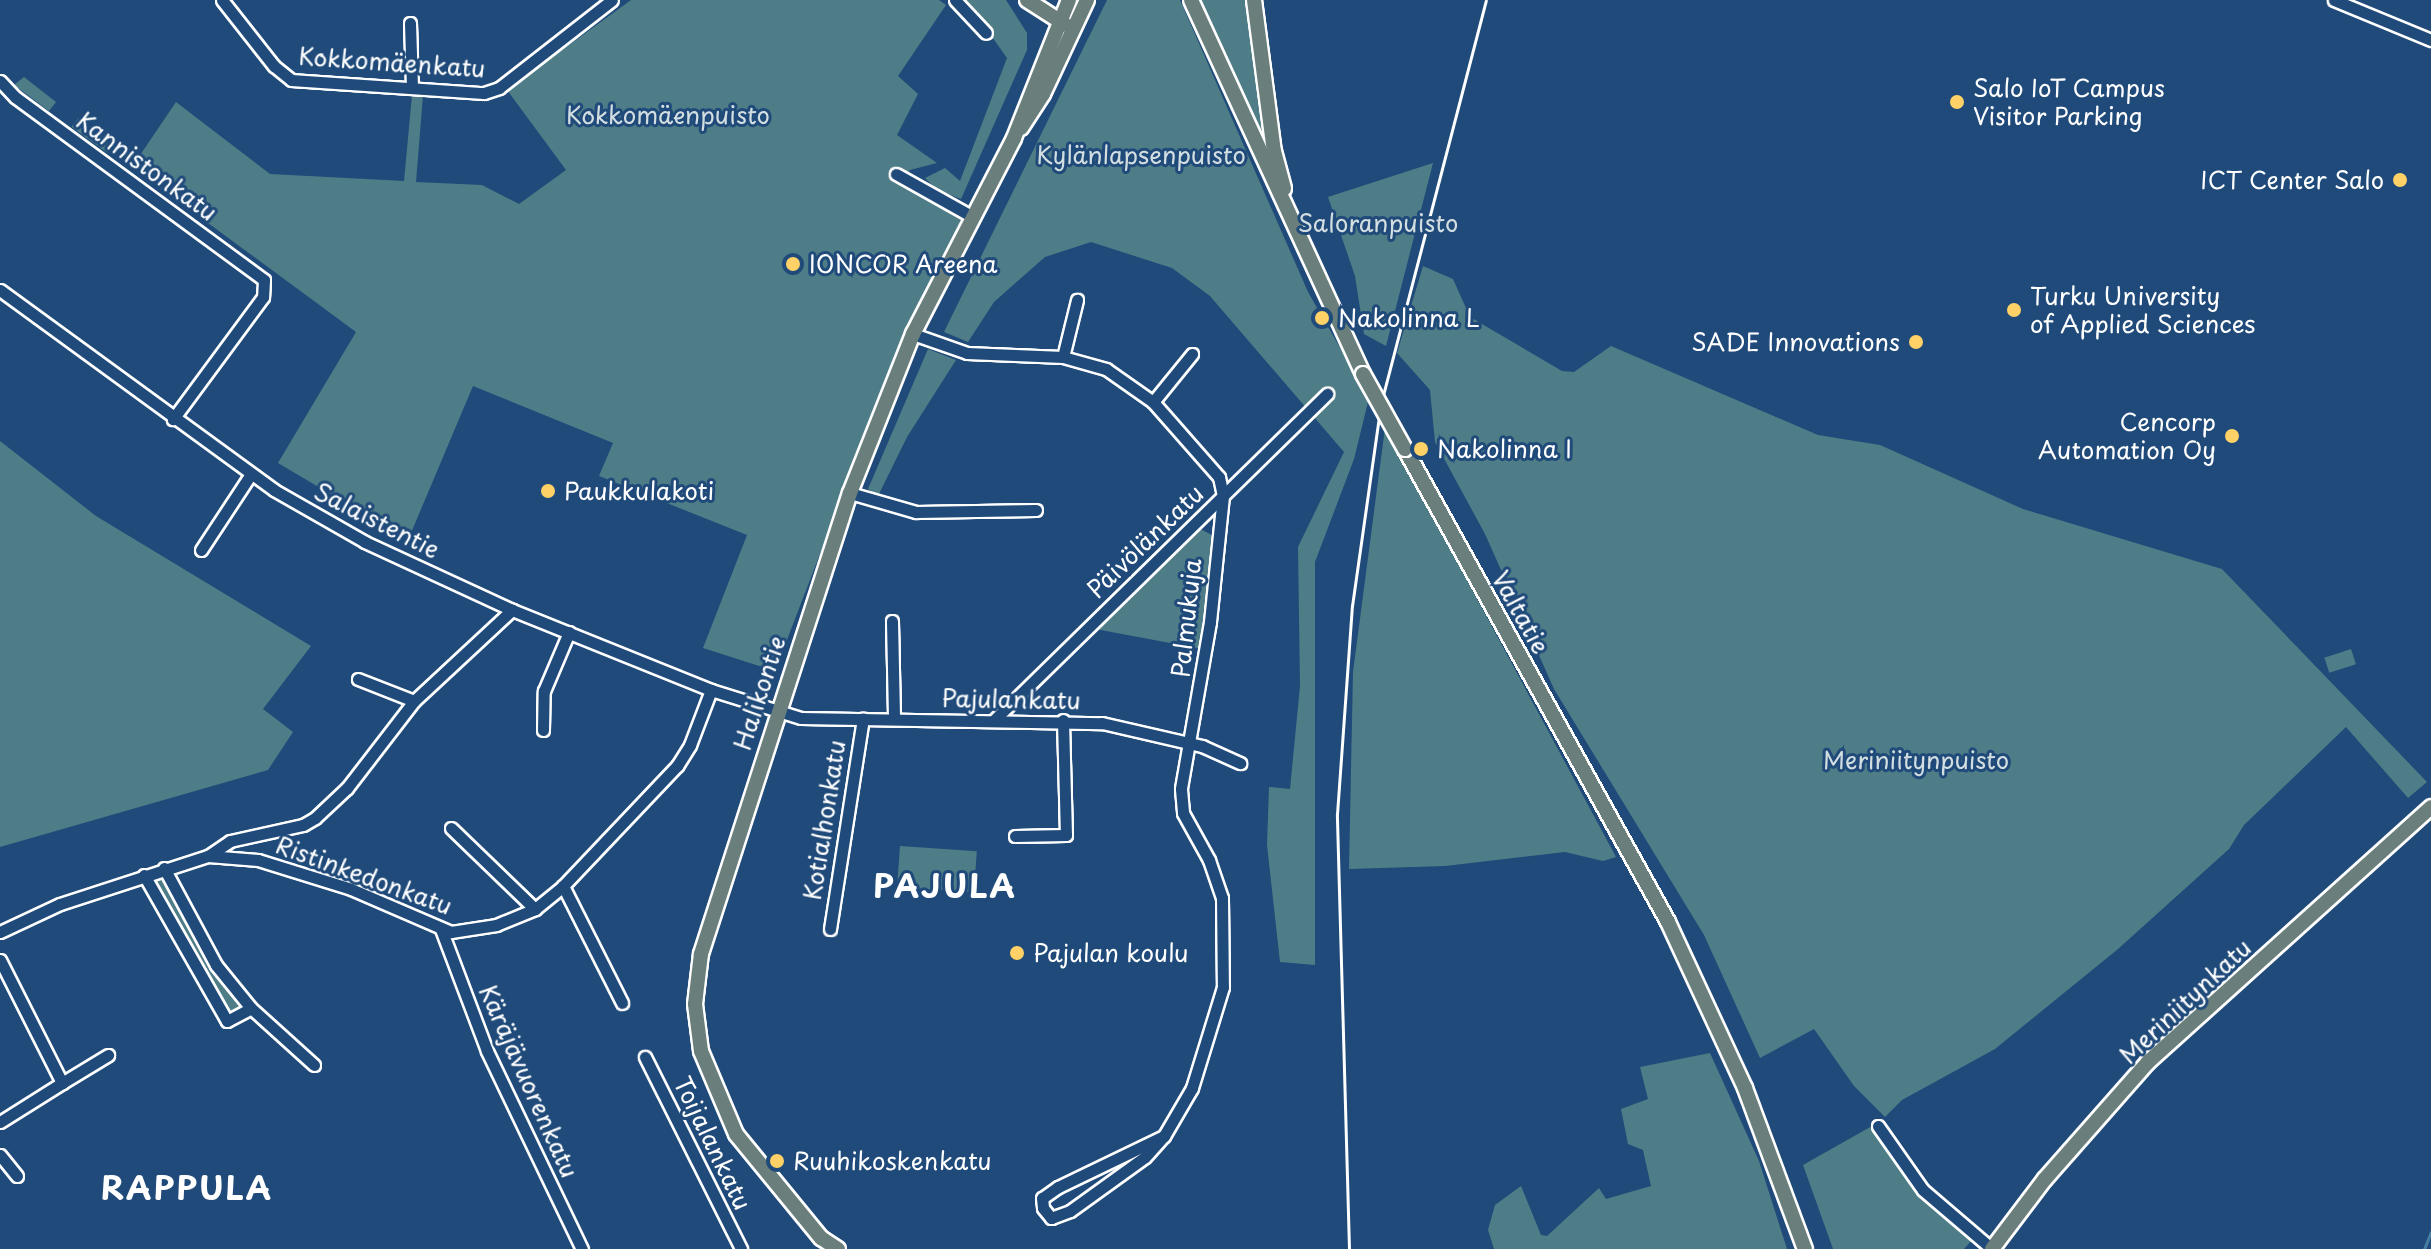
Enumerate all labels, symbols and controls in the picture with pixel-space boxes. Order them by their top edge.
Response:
street label: Kokkomäenkatu [298,41,486,83]
place label: Salo IoT Campus Visitor Parking [1973,74,2167,130]
marker: Salo IoT Campus Visitor Parking [1948,93,1966,111]
park label: Kokkomäenpuisto [566,101,770,129]
street label: Kannistonkatu [71,105,223,227]
park label: Kylänlapsenpuisto [1036,141,1246,169]
place label: ICT Center Salo [2197,166,2384,194]
marker: ICT Center Salo [2391,171,2409,189]
park label: Saloranpuisto [1298,209,1458,237]
place label: IONCOR Areena [809,250,998,278]
marker: IONCOR Areena [784,255,802,273]
place label: Turku University of Applied Sciences [2030,282,2255,338]
marker: Turku University of Applied Sciences [2005,301,2023,319]
place label: Nakolinna L [1338,304,1479,332]
marker: Nakolinna L [1313,309,1331,327]
place label: SADE Innovations [1691,328,1900,356]
marker: SADE Innovations [1907,333,1925,351]
place label: Cencorp Automation Oy [2039,408,2216,464]
marker: Cencorp Automation Oy [2223,427,2241,445]
place label: Nakolinna I [1437,435,1572,463]
marker: Nakolinna I [1412,440,1430,458]
street label: Salaistentie [310,476,444,564]
place label: Paukkulakoti [564,477,714,505]
street label: Päivölänkatu [1081,479,1209,603]
marker: Paukkulakoti [539,482,557,500]
street label: Palmukuja [1165,557,1207,679]
street label: Valtatie [1487,566,1555,658]
street label: Halikontie [727,633,791,753]
street label: Pajulankatu [941,683,1081,715]
street label: Kotialhonkatu [797,738,851,902]
park label: Meriniitynpuisto [1823,746,2009,774]
street label: Ristinkedonkatu [272,830,456,920]
district label: PAJULA [873,866,1017,904]
street label: Meriniitynkatu [2113,933,2257,1069]
place label: Pajulan koulu [1033,939,1190,967]
marker: Pajulan koulu [1008,944,1026,962]
street label: Käräjävuorenkatu [473,980,585,1182]
street label: Toijalankatu [668,1072,758,1214]
place label: Ruuhikoskenkatu [793,1147,992,1175]
marker: Ruuhikoskenkatu [768,1152,786,1170]
district label: RAPPULA [102,1168,272,1206]

